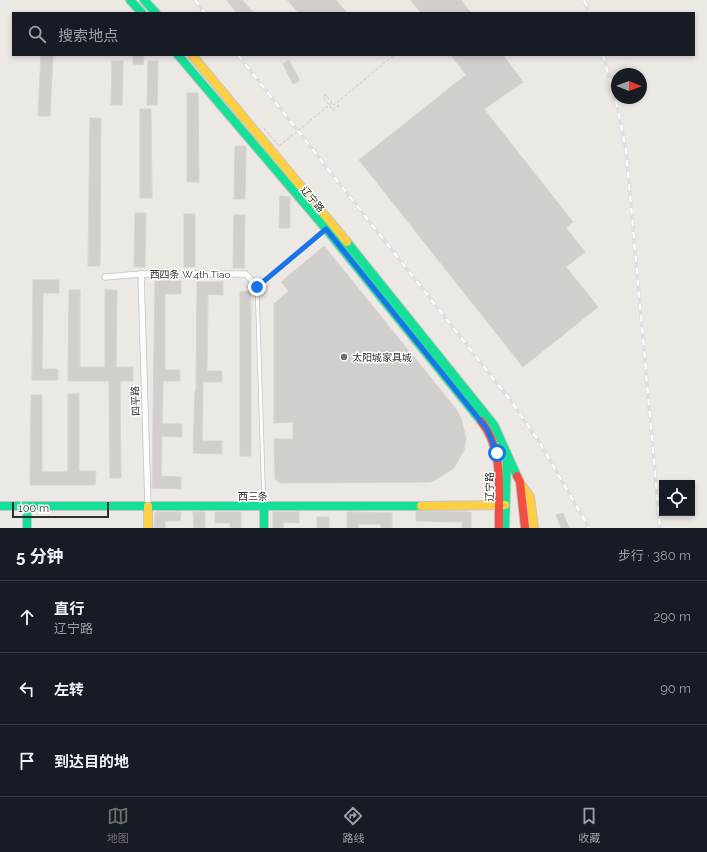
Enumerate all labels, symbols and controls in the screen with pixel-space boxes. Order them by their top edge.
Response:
search box [12,12,695,56]
icon: search [26,23,48,45]
text: 搜索地点 [58,27,118,45]
north arrow [611,68,647,104]
street label: 辽宁路 [299,184,326,214]
street label: 西四条 W.4th Tiao [150,269,230,280]
route end [248,278,266,296]
marker: 太阳城家具城 [339,352,349,362]
place label: 太阳城家具城 [352,352,412,363]
street label: 四平路 [129,386,142,416]
route start [488,444,506,462]
street label: 辽宁路 [484,472,495,502]
map controls [659,480,695,516]
button: locate [659,480,695,516]
street label: 西三条 [238,491,268,502]
scale bar [12,500,109,519]
text: 100 m [18,502,49,515]
text: 5 分钟 [16,546,64,566]
text: 步行 · 380 m [618,548,691,563]
text: 直行 [54,600,84,618]
icon: ahead [16,606,38,628]
text: 290 m [653,609,691,624]
text: 辽宁路 [54,621,93,636]
icon: left [16,678,38,700]
text: 左转 [54,681,84,699]
text: 90 m [660,681,691,696]
icon: arrive [16,750,38,772]
text: 到达目的地 [54,753,129,771]
tab: 地图 [107,805,129,845]
tab: 路线 [342,805,364,845]
tab: 收藏 [578,805,600,845]

